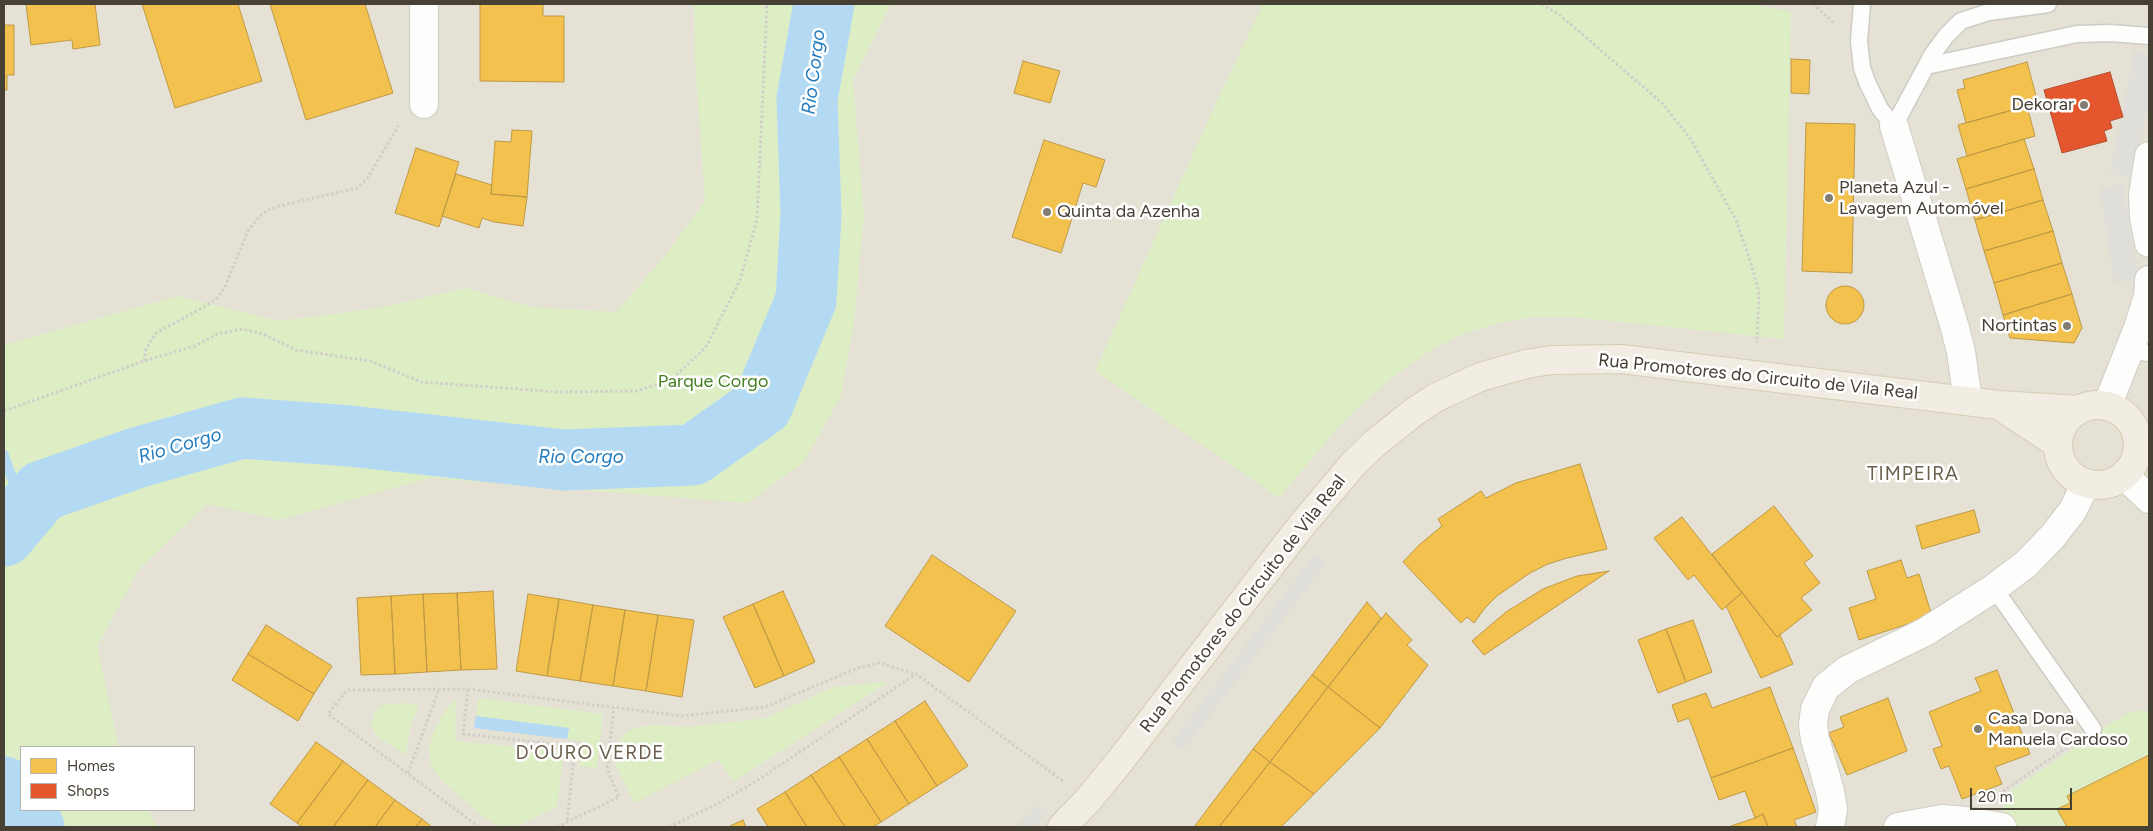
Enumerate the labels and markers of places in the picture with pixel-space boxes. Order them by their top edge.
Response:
place label: Dekorar [2011,94,2074,116]
marker: Dekorar [2078,99,2090,111]
place label: Planeta Azul - Lavagem Automóvel [1839,177,2004,220]
marker: Planeta Azul - Lavagem Automóvel [1823,192,1835,204]
place label: Quinta da Azenha [1057,201,1200,223]
marker: Quinta da Azenha [1041,206,1053,218]
place label: Nortintas [1981,315,2057,337]
marker: Nortintas [2061,320,2073,332]
place label: Casa Dona Manuela Cardoso [1988,708,2128,751]
marker: Casa Dona Manuela Cardoso [1972,723,1984,735]

